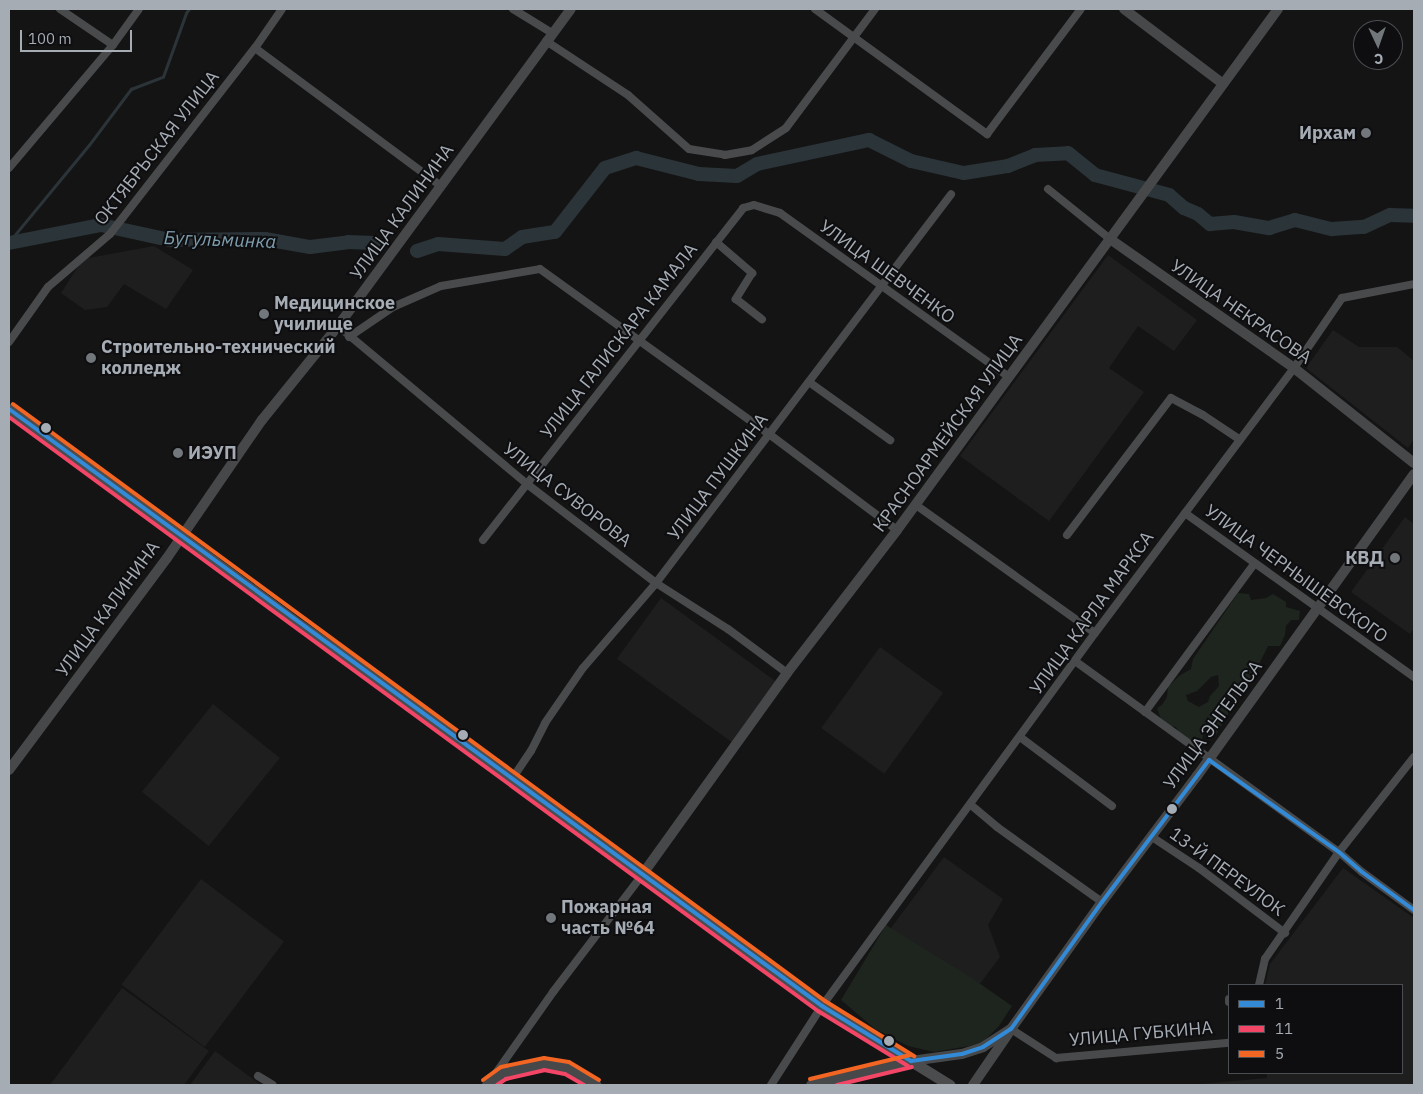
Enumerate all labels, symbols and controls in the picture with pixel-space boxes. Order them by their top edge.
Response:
scale bar [22,20,135,52]
north arrow [1353,20,1403,70]
text: 100 m [28,29,72,48]
text: С [1374,50,1384,68]
street label: ОКТЯБРЬСКАЯ УЛИЦА [90,66,224,230]
place label: Ирхам [1299,122,1356,144]
marker: Ирхам [1360,127,1372,139]
street label: УЛИЦА КАЛИНИНА [346,140,458,284]
street label: УЛИЦА ШЕВЧЕНКО [815,216,959,328]
water label: Бугульминка [163,227,277,253]
street label: УЛИЦА ГАЛИСКАРА КАМАЛА [536,239,702,443]
street label: УЛИЦА НЕКРАСОВА [1166,255,1316,369]
place label: Медицинское училище [274,293,395,336]
marker: Медицинское училище [258,308,270,320]
street label: КРАСНОАРМЕЙСКАЯ УЛИЦА [869,330,1027,536]
place label: Строительно-технический колледж [101,337,335,379]
marker: Строительно-технический колледж [85,352,97,364]
street label: УЛИЦА ПУШКИНА [663,409,773,545]
unlabelled marker [41,423,51,433]
street label: УЛИЦА СУВОРОВА [499,438,635,552]
place label: ИЭУП [188,442,237,464]
marker: ИЭУП [172,447,184,459]
street label: УЛИЦА ЧЕРНЫШЕВСКОГО [1200,500,1392,648]
street label: УЛИЦА КАРЛА МАРКСА [1025,527,1159,699]
street label: УЛИЦА КАЛИНИНА [52,537,164,681]
place label: КВД [1345,547,1384,569]
marker: КВД [1388,551,1402,565]
street label: УЛИЦА ЭНГЕЛЬСА [1159,656,1267,794]
unlabelled marker [458,730,468,740]
unlabelled marker [1167,804,1177,814]
street label: 13-Й ПЕРЕУЛОК [1165,823,1289,921]
place label: Пожарная часть №64 [561,897,655,940]
marker: Пожарная часть №64 [545,912,557,924]
legend [1228,984,1403,1074]
text: 1 [1275,994,1284,1013]
street label: УЛИЦА ГУБКИНА [1068,1017,1214,1051]
text: 11 [1275,1019,1293,1038]
unlabelled marker [884,1036,894,1046]
text: 5 [1275,1044,1284,1063]

